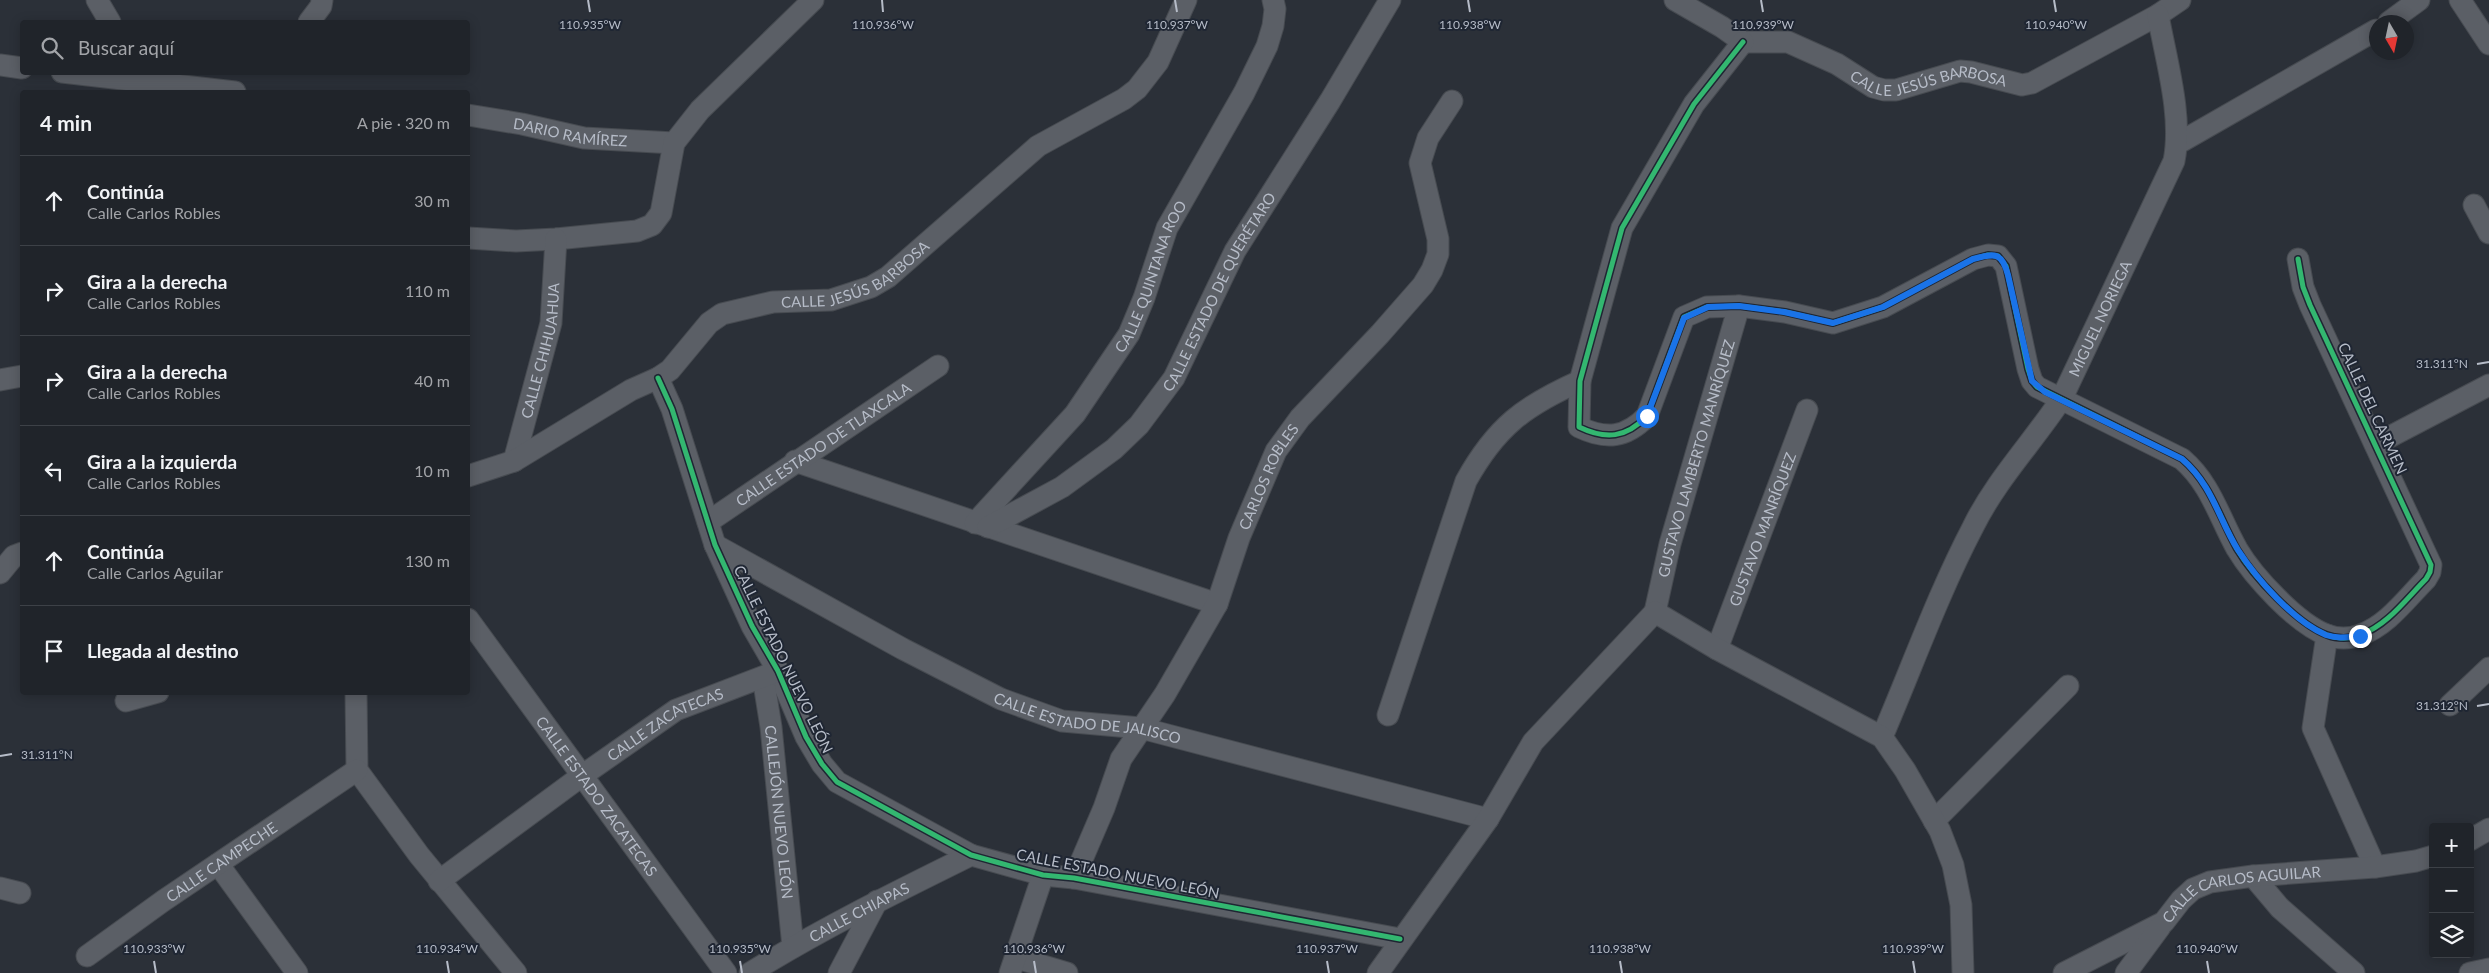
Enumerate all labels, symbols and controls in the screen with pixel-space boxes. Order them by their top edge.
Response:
north arrow [2369,15,2414,60]
text: 110.935°W [559,17,622,32]
text: 110.936°W [852,17,915,32]
text: 110.937°W [1146,17,1209,32]
text: 110.938°W [1439,17,1502,32]
text: 110.939°W [1732,17,1795,32]
text: 110.940°W [2025,17,2088,32]
search box [20,20,470,75]
icon: search [38,34,66,62]
text: Buscar aquí [78,36,174,59]
street label: CALLE JESÚS BARBOSA [1847,62,2010,99]
text: 4 min [40,110,92,135]
text: A pie · 320 m [357,113,450,132]
street label: DARIO RAMÍREZ [512,114,628,149]
text: Continúa [87,180,164,203]
icon: ahead [40,187,68,215]
street label: CALLE ESTADO DE QUERÉTARO [1158,189,1279,395]
text: 30 m [414,191,450,210]
street label: CALLE QUINTANA ROO [1110,197,1190,356]
text: Calle Carlos Robles [87,203,221,222]
street label: CALLE JESÚS BARBOSA [781,236,933,311]
street label: MIGUEL NORIEGA [2065,257,2135,379]
text: Gira a la derecha [87,270,227,293]
icon: right [40,277,68,305]
text: 110 m [405,281,450,300]
street label: CALLE CHIHUAHUA [517,281,562,420]
text: Calle Carlos Robles [87,293,221,312]
street label: GUSTAVO LAMBERTO MANRÍQUEZ [1654,337,1738,579]
street label: CALLE DEL CARMEN [2335,339,2411,477]
text: 31.311°N [2416,356,2468,371]
text: Gira a la derecha [87,360,227,383]
icon: right [40,367,68,395]
text: 40 m [414,371,450,390]
street label: CALLE ESTADO DE TLAXCALA [732,378,915,510]
text: Calle Carlos Robles [87,383,221,402]
route start [1636,405,1659,428]
street label: CARLOS ROBLES [1235,420,1302,532]
text: Gira a la izquierda [87,450,237,473]
street label: GUSTAVO MANRÍQUEZ [1725,450,1799,609]
icon: left [40,457,68,485]
text: 10 m [414,461,450,480]
text: Calle Carlos Robles [87,473,221,492]
text: Continúa [87,540,164,563]
icon: ahead [40,547,68,575]
text: 130 m [405,551,450,570]
street label: CALLE ESTADO NUEVO LEÓN [731,562,837,756]
text: Calle Carlos Aguilar [87,563,223,582]
route end [2349,625,2372,648]
icon: arrive [40,637,68,665]
text: Llegada al destino [87,639,239,662]
street label: CALLE ZACATECAS [603,684,726,764]
street label: CALLE ESTADO DE JALISCO [991,688,1183,747]
text: 31.312°N [2416,698,2468,713]
street label: CALLE ESTADO ZACATECAS [533,712,661,880]
street label: CALLEJÓN NUEVO LEÓN [762,724,797,900]
text: 31.311°N [21,747,73,762]
street label: CALLE CAMPECHE [162,818,280,906]
map controls [2429,823,2474,958]
button: + [2429,823,2474,868]
street label: CALLE ESTADO NUEVO LEÓN [1015,844,1221,902]
street label: CALLE CARLOS AGUILAR [2158,862,2322,926]
button: − [2429,868,2474,913]
street label: CALLE CHIAPAS [806,878,912,946]
button: layers [2429,913,2474,958]
text: 110.933°W [123,941,186,956]
text: 110.934°W [416,941,479,956]
text: 110.935°W [709,941,772,956]
text: 110.936°W [1003,941,1066,956]
text: 110.937°W [1296,941,1359,956]
text: 110.938°W [1589,941,1652,956]
text: 110.939°W [1882,941,1945,956]
text: 110.940°W [2176,941,2239,956]

